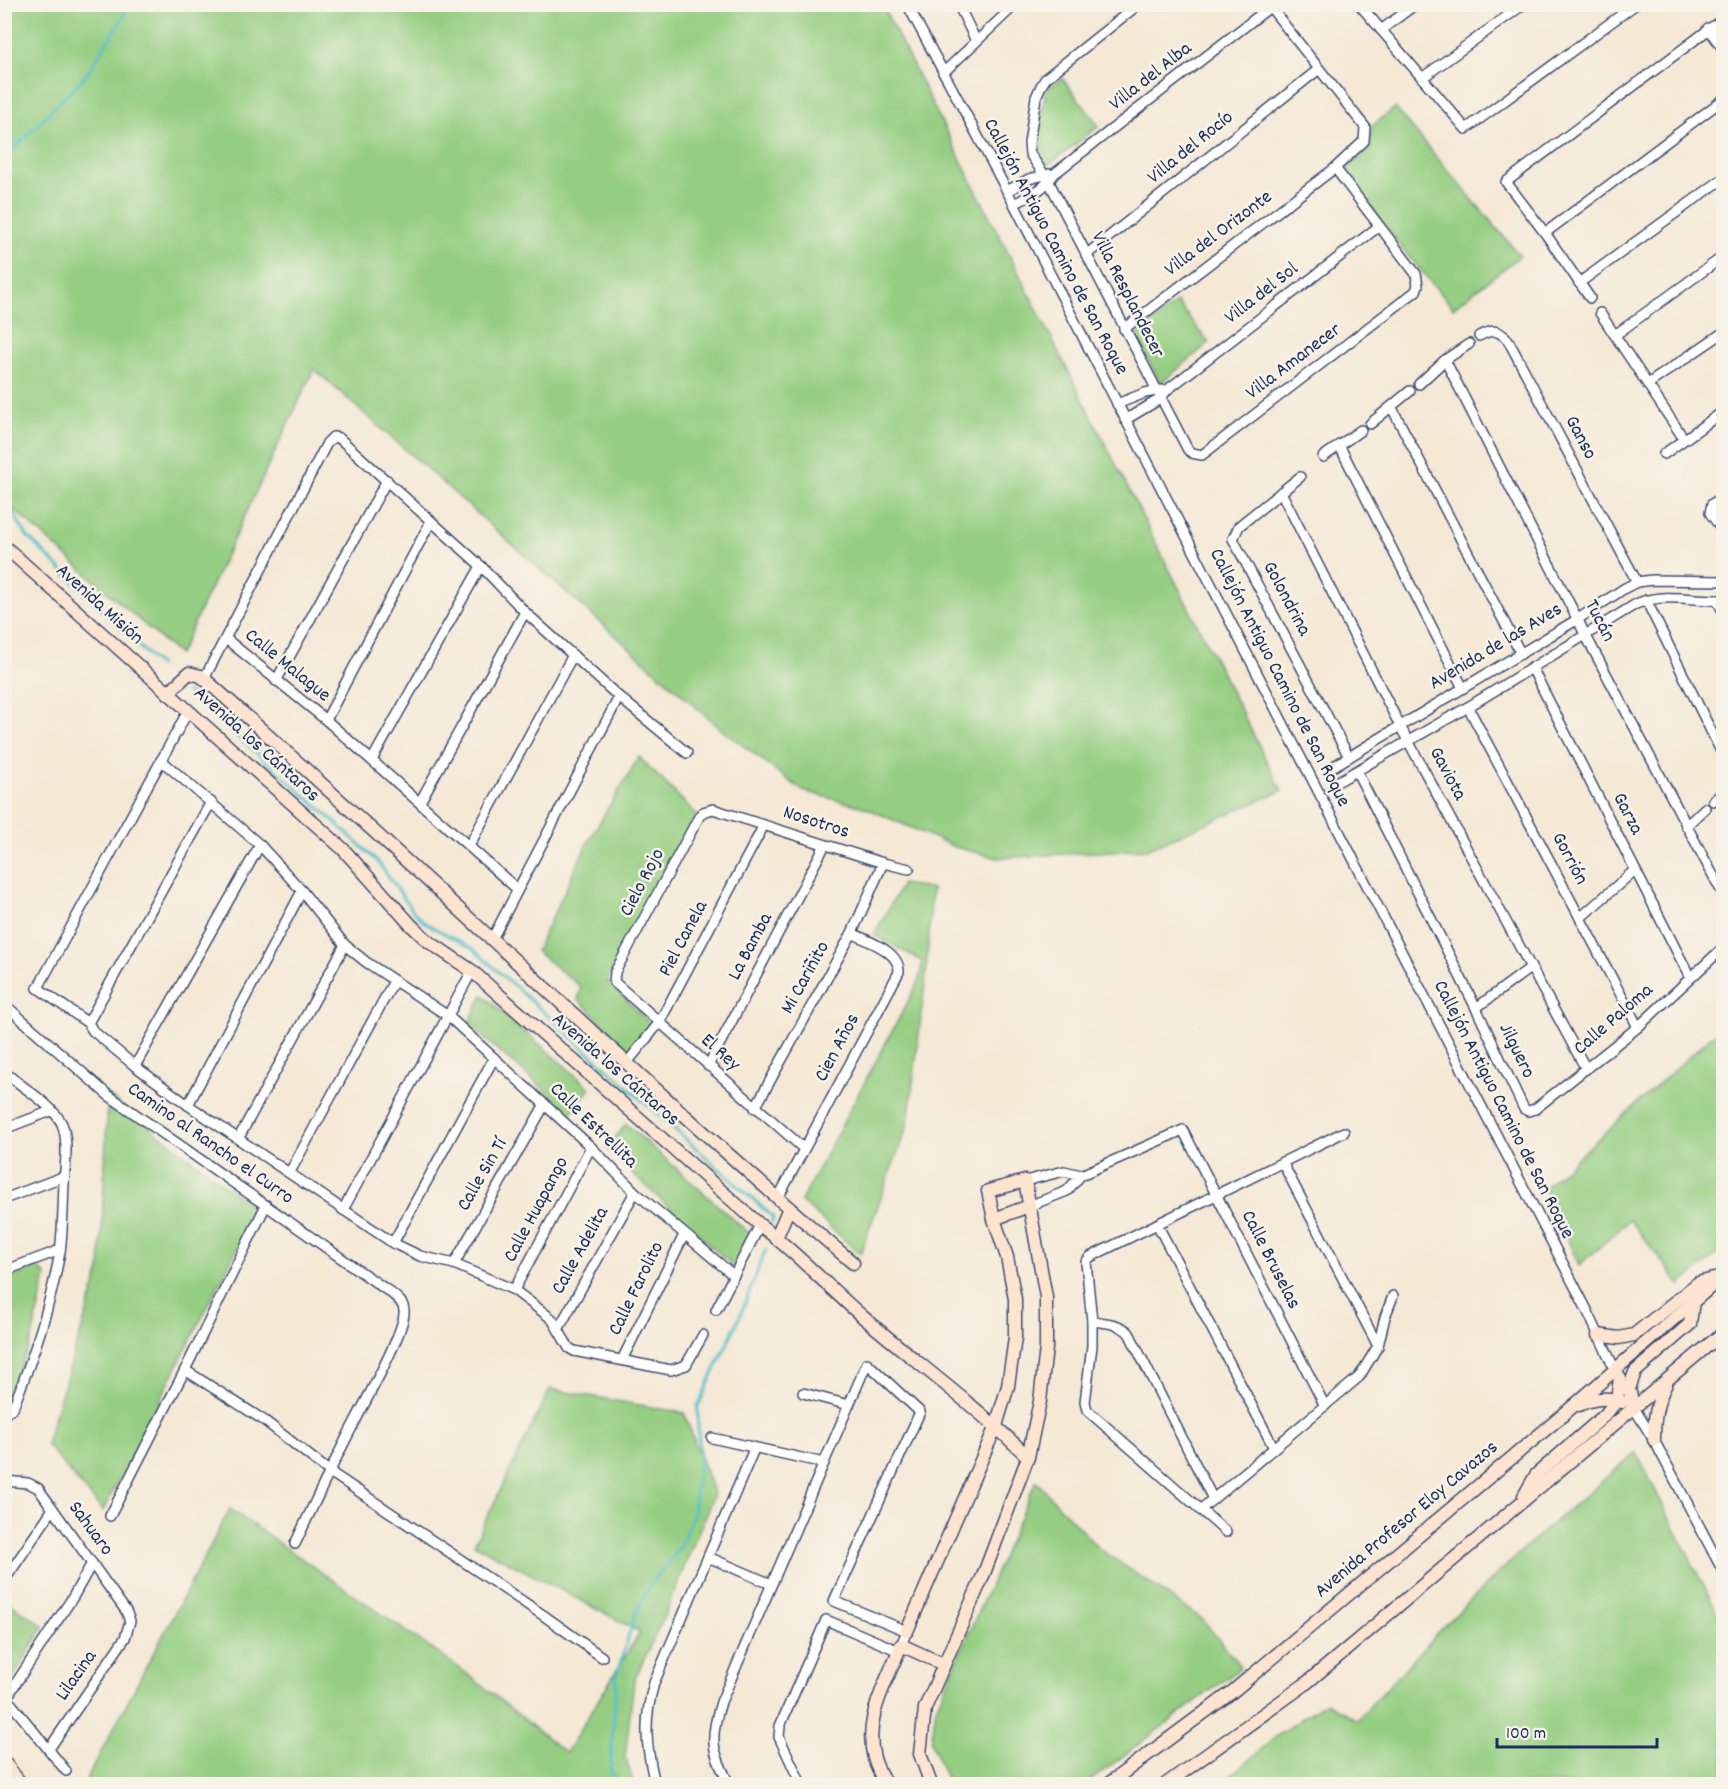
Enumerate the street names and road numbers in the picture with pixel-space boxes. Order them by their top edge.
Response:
street label: Villa del Alba [1104,35,1199,118]
street label: Villa del Rocío [1142,104,1240,191]
street label: Callejón Antiguo Camino de San Roque [975,114,1135,380]
street label: Villa del Orizonte [1159,184,1279,284]
street label: Villa Resplandecer [1083,227,1171,364]
street label: Villa del Sol [1219,256,1305,332]
street label: Villa Amanecer [1240,316,1348,407]
street label: Ganso [1557,411,1603,465]
street label: Callejón Antiguo Camino de San Roque [1201,544,1357,812]
street label: Golondrina [1255,557,1318,642]
street label: Avenida Misión [49,558,149,652]
street label: Tucán [1577,595,1621,647]
street label: Avenida de las Aves [1424,596,1568,698]
street label: Calle Malague [238,623,336,710]
street label: Avenida los Cántaros [187,681,325,809]
street label: Gaviota [1421,742,1473,806]
street label: Garza [1605,788,1650,840]
street label: Nosotros [779,799,853,847]
street label: Gorrión [1544,828,1594,890]
street label: Cielo Rojo [613,844,673,922]
street label: Piel Canela [652,896,716,982]
street label: La Bamba [722,908,781,986]
street label: Mi Cariñito [774,936,838,1020]
street label: Callejón Antiguo Camino de San Roque [1425,976,1581,1244]
street label: Calle Paloma [1568,977,1660,1063]
street label: Avenida los Cántaros [545,1006,685,1134]
street label: Cien Años [808,1009,868,1087]
street label: Jilguero [1491,1019,1541,1083]
street label: El Rey [694,1028,747,1079]
street label: Camino al Rancho el Curro [121,1076,299,1212]
street label: Calle Estrellita [543,1077,644,1176]
street label: Calle Sin Tí [451,1132,516,1217]
street label: Calle Huapango [497,1152,577,1268]
street label: Calle Adelita [545,1202,617,1300]
street label: Calle Bruselas [1233,1206,1307,1314]
street label: Calle Farolito [602,1237,672,1341]
street label: Avenida Profesor Eloy Cavazos [1309,1435,1505,1605]
street label: Sahuaro [61,1496,120,1562]
street label: Lilacina [49,1644,105,1707]

